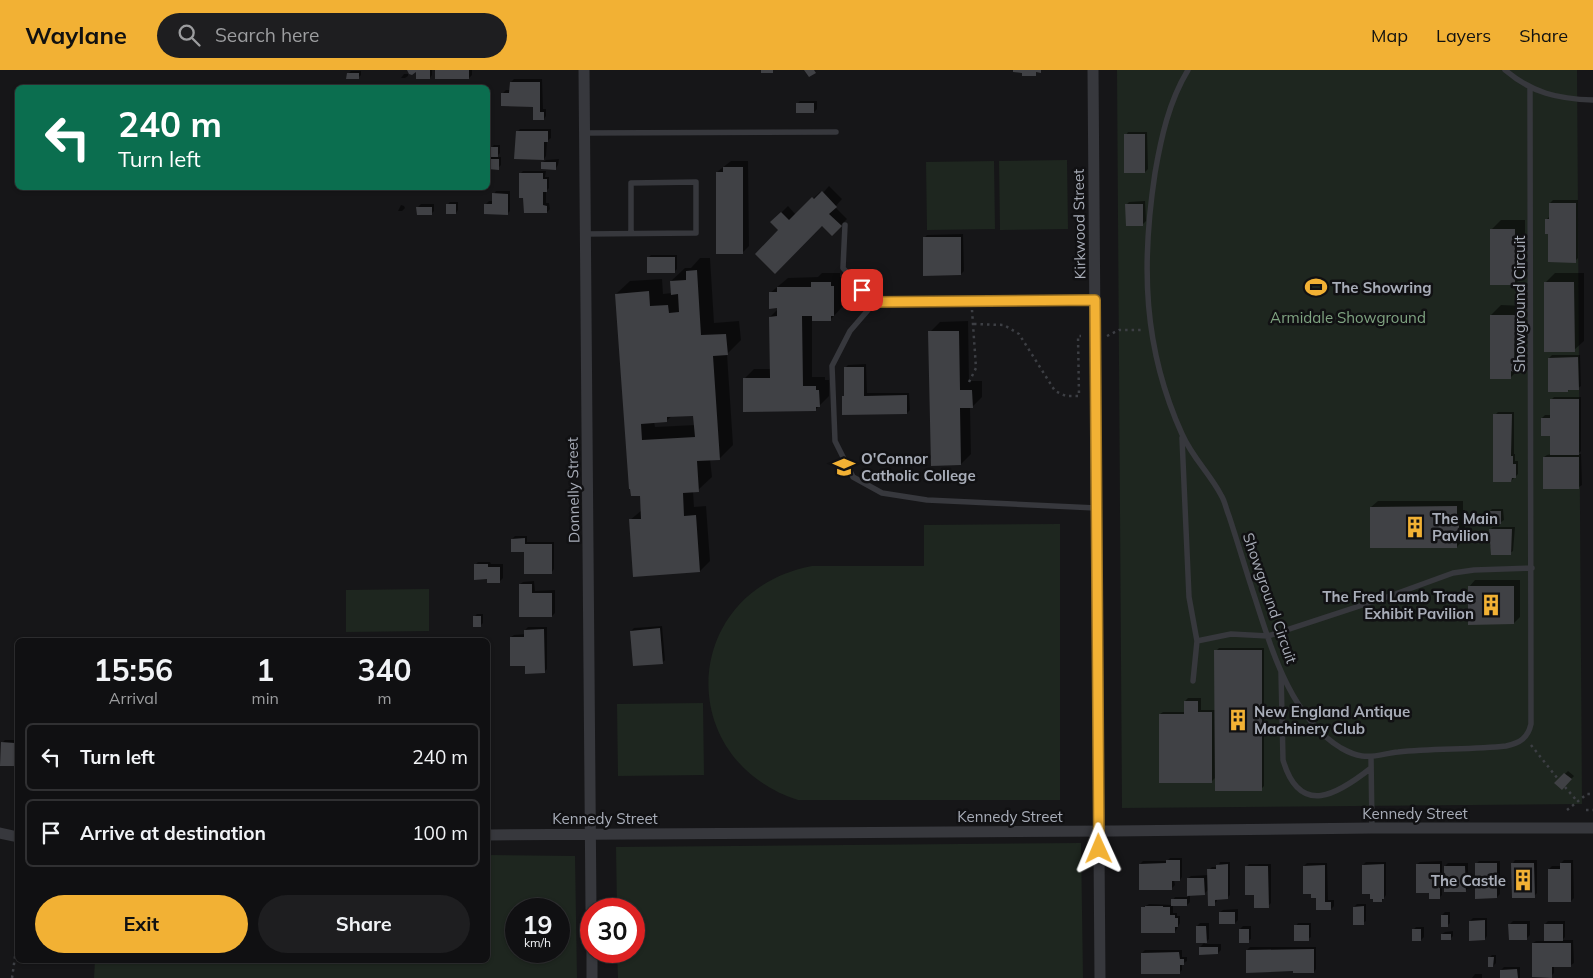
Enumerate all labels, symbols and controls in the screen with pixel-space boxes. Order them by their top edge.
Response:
search box [157,13,507,58]
text: Waylane [25,20,127,50]
icon: search [175,21,203,49]
text: Search here [215,23,319,47]
text: Map [1371,24,1408,47]
text: Layers [1436,24,1491,47]
text: Share [1519,24,1568,47]
text: 240 m [118,102,222,146]
icon: left [35,105,100,170]
text: Turn left [118,145,201,173]
street label: Kirkwood Street [1069,169,1089,279]
street label: Showground Circuit [1510,236,1529,372]
pin [841,269,883,311]
sports icon: The Showring [1303,274,1329,300]
icon: arrive [848,276,876,304]
place label: The Showring [1332,278,1432,297]
park label: Armidale Showground [1270,308,1426,327]
street label: Donnelly Street [563,437,583,543]
place label: O'Connor Catholic College [861,449,976,485]
school or university icon: O'Connor Catholic College [831,454,857,480]
place label: The Main Pavilion [1432,509,1498,545]
building icon: The Main Pavilion [1402,514,1428,540]
street label: Showground Circuit [1239,530,1301,666]
place label: The Fred Lamb Trade Exhibit Pavilion [1322,587,1474,623]
building icon: The Fred Lamb Trade Exhibit Pavilion [1478,592,1504,618]
text: 15:56 [94,651,173,689]
text: 1 [256,651,274,689]
text: 340 [357,651,411,689]
text: Arrival [109,688,158,708]
text: min [252,688,279,708]
text: m [377,688,391,708]
place label: New England Antique Machinery Club [1254,702,1410,738]
building icon: New England Antique Machinery Club [1225,707,1251,733]
icon: left [37,743,65,771]
text: Turn left [80,745,155,769]
text: 240 m [412,745,468,769]
street label: Kennedy Street [1362,804,1468,823]
street label: Kennedy Street [957,807,1063,826]
street label: Kennedy Street [552,809,658,828]
icon: arrive [37,819,65,847]
text: Arrive at destination [80,821,266,845]
text: 100 m [412,821,468,845]
position arrow [1072,822,1124,874]
building icon: The Castle [1510,867,1536,893]
place label: The Castle [1431,871,1506,890]
button: Exit [35,895,248,953]
button: Share [258,895,470,953]
speed limit sign: 30 [580,898,645,963]
text: 19 [522,909,553,940]
text: km/h [524,935,551,950]

